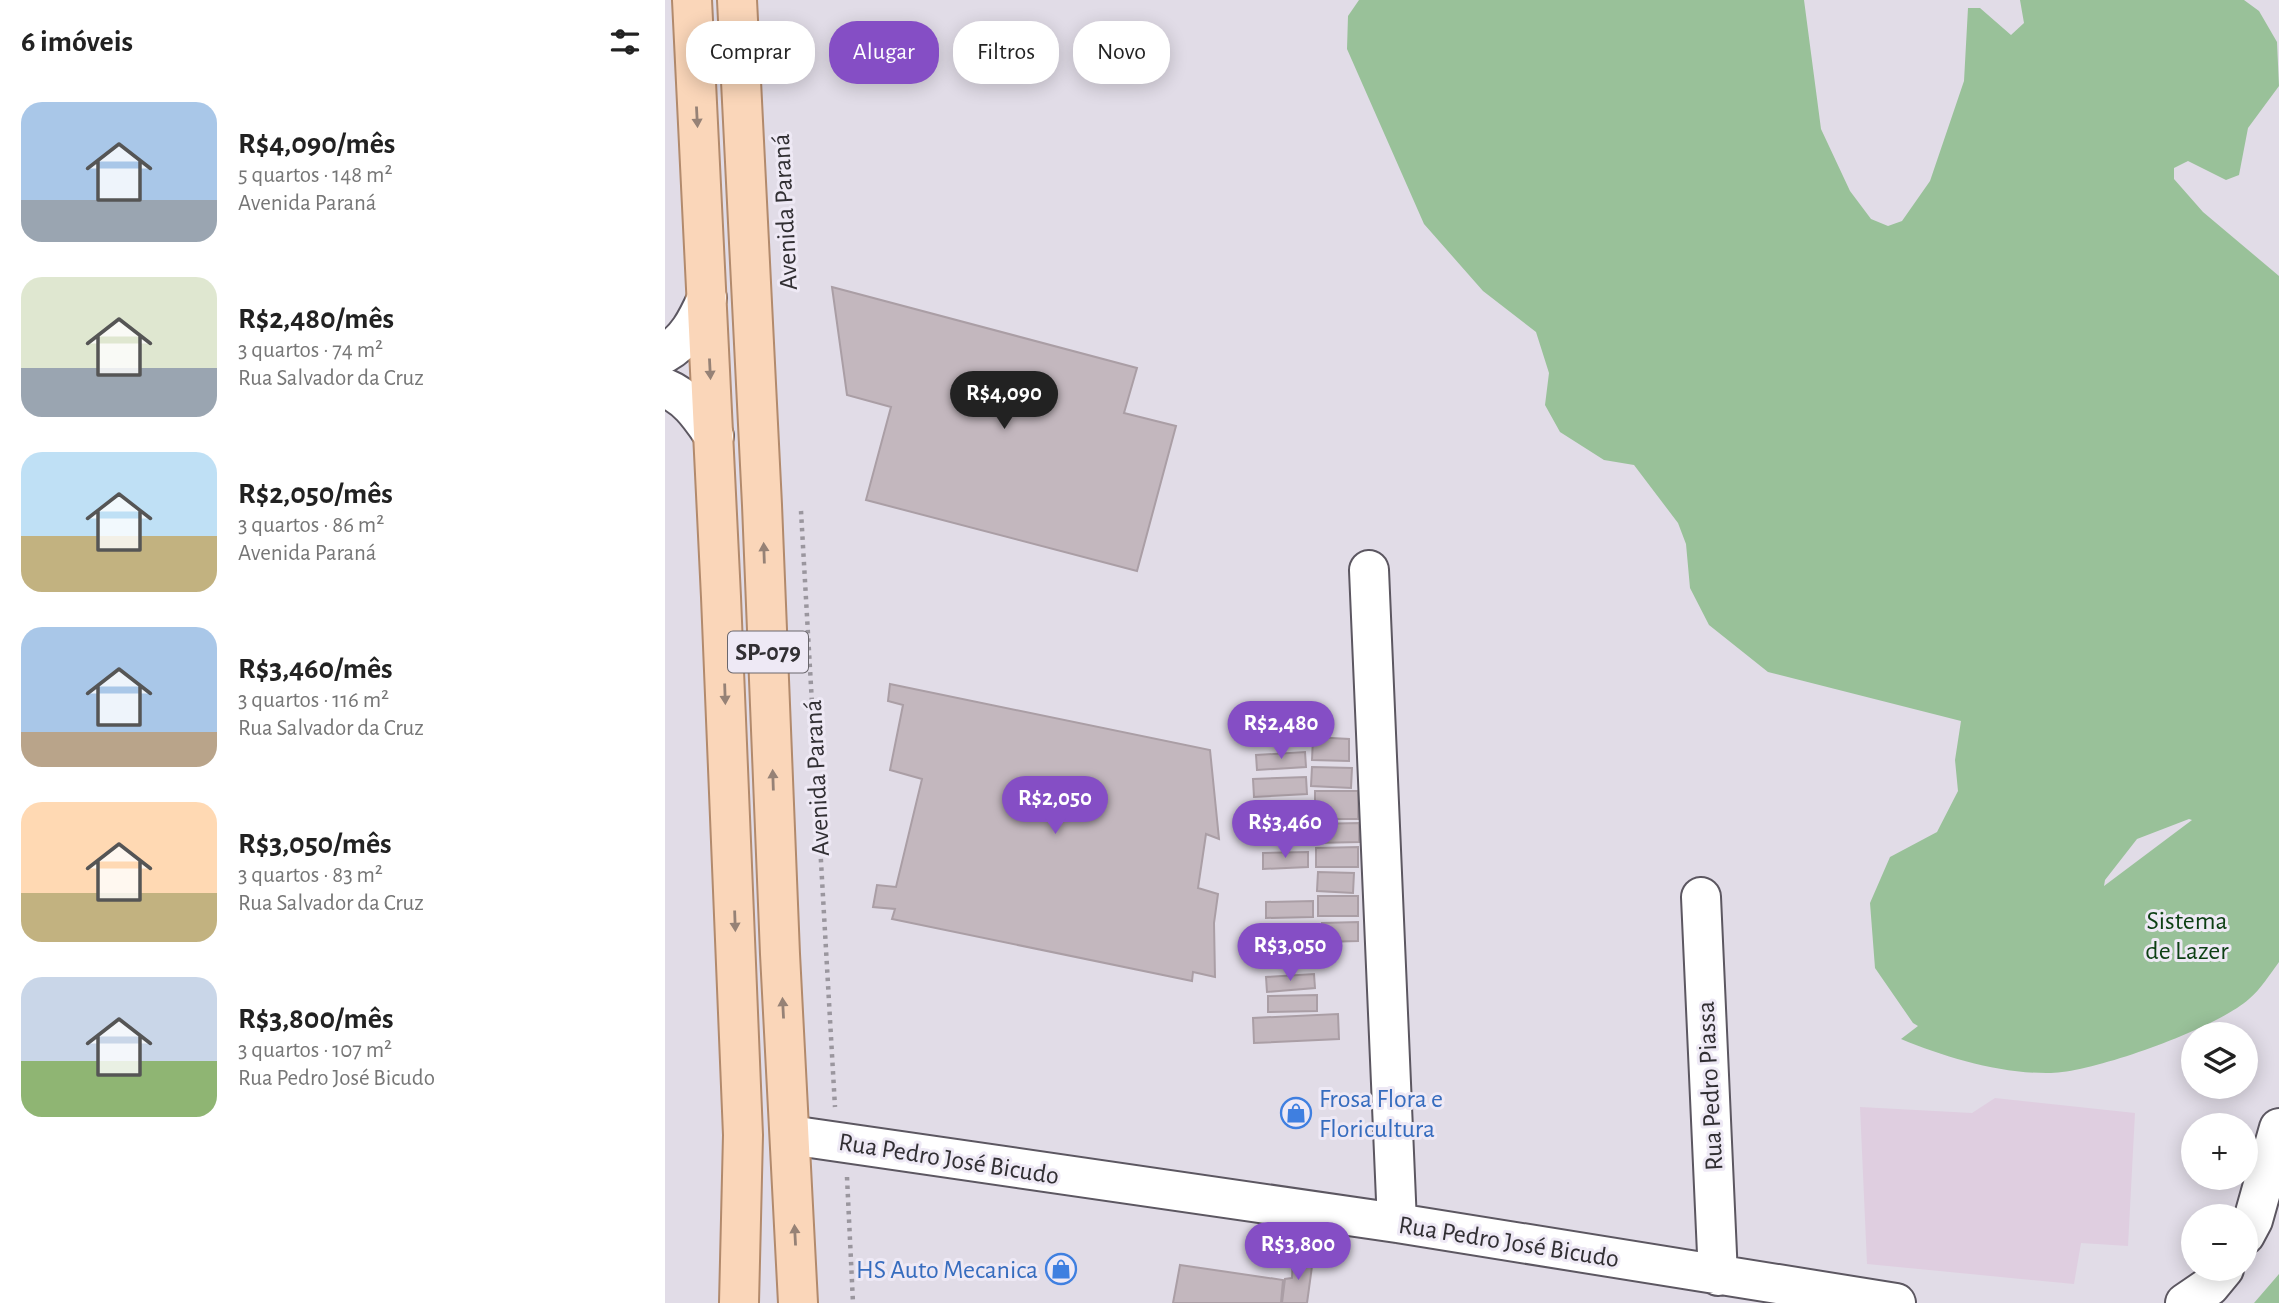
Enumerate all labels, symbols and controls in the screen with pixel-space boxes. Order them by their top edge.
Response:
chip: Comprar [686,21,815,84]
chip: Alugar [829,21,939,84]
chip: Filtros [953,21,1059,84]
chip: Novo [1073,21,1170,84]
icon: filters [606,23,644,61]
text: 6 imóveis [21,27,133,57]
one-way arrow [692,106,703,128]
text: R$4,090/mês [238,129,395,159]
icon: home [77,130,161,214]
street label: Avenida Paraná [768,133,802,291]
text: 5 quartos · 148 m² [238,164,392,187]
text: Avenida Paraná [238,192,376,215]
text: R$2,480/mês [238,304,394,334]
icon: home [77,305,161,389]
text: 3 quartos · 74 m² [238,339,383,362]
one-way arrow [705,358,716,380]
text: Rua Salvador da Cruz [238,367,424,390]
pin: R$4,090 [939,372,1069,431]
text: R$4,090 [966,382,1042,405]
text: R$2,050/mês [238,479,393,509]
icon: home [77,480,161,564]
text: 3 quartos · 86 m² [238,514,384,537]
text: Avenida Paraná [238,542,376,565]
one-way arrow [758,542,769,564]
road number: SP-079 [728,632,808,672]
text: R$3,460/mês [238,654,393,684]
icon: home [77,655,161,739]
one-way arrow [720,683,731,705]
text: 3 quartos · 116 m² [238,689,389,712]
street label: Avenida Paraná [800,699,834,857]
pin: R$2,480 [1216,702,1346,761]
text: R$2,480 [1244,712,1318,735]
text: Rua Salvador da Cruz [238,717,424,740]
one-way arrow [768,769,779,791]
pin: R$2,050 [990,776,1120,836]
text: R$2,050 [1018,787,1092,810]
pin: R$3,460 [1220,800,1350,860]
text: R$3,460 [1248,811,1322,834]
text: R$3,050/mês [238,829,392,859]
icon: home [77,830,161,914]
text: 3 quartos · 83 m² [238,864,383,887]
text: Rua Salvador da Cruz [238,892,424,915]
park label: Sistema de Lazer [2145,908,2229,964]
one-way arrow [729,910,740,932]
pin: R$3,050 [1225,923,1355,983]
text: R$3,050 [1253,934,1327,957]
one-way arrow [777,996,788,1018]
street label: Rua Pedro Piassa [1693,1000,1727,1171]
text: R$3,800/mês [238,1004,393,1034]
icon: home [77,1005,161,1089]
map controls [2181,1022,2258,1281]
button: layers [2181,1022,2258,1099]
text: 3 quartos · 107 m² [238,1039,392,1062]
text: Rua Pedro José Bicudo [238,1067,435,1090]
place label: Frosa Flora e Floricultura [1319,1086,1443,1142]
shop icon: Frosa Flora e Floricultura [1279,1096,1313,1130]
button: + [2181,1113,2258,1190]
street label: Rua Pedro José Bicudo [837,1129,1061,1189]
button: − [2181,1204,2258,1281]
street label: Rua Pedro José Bicudo [1397,1212,1621,1272]
pin: R$3,800 [1233,1222,1363,1282]
one-way arrow [790,1224,801,1246]
text: R$3,800 [1261,1233,1335,1256]
shop icon: HS Auto Mecanica [1044,1252,1078,1286]
place label: HS Auto Mecanica [856,1257,1038,1283]

